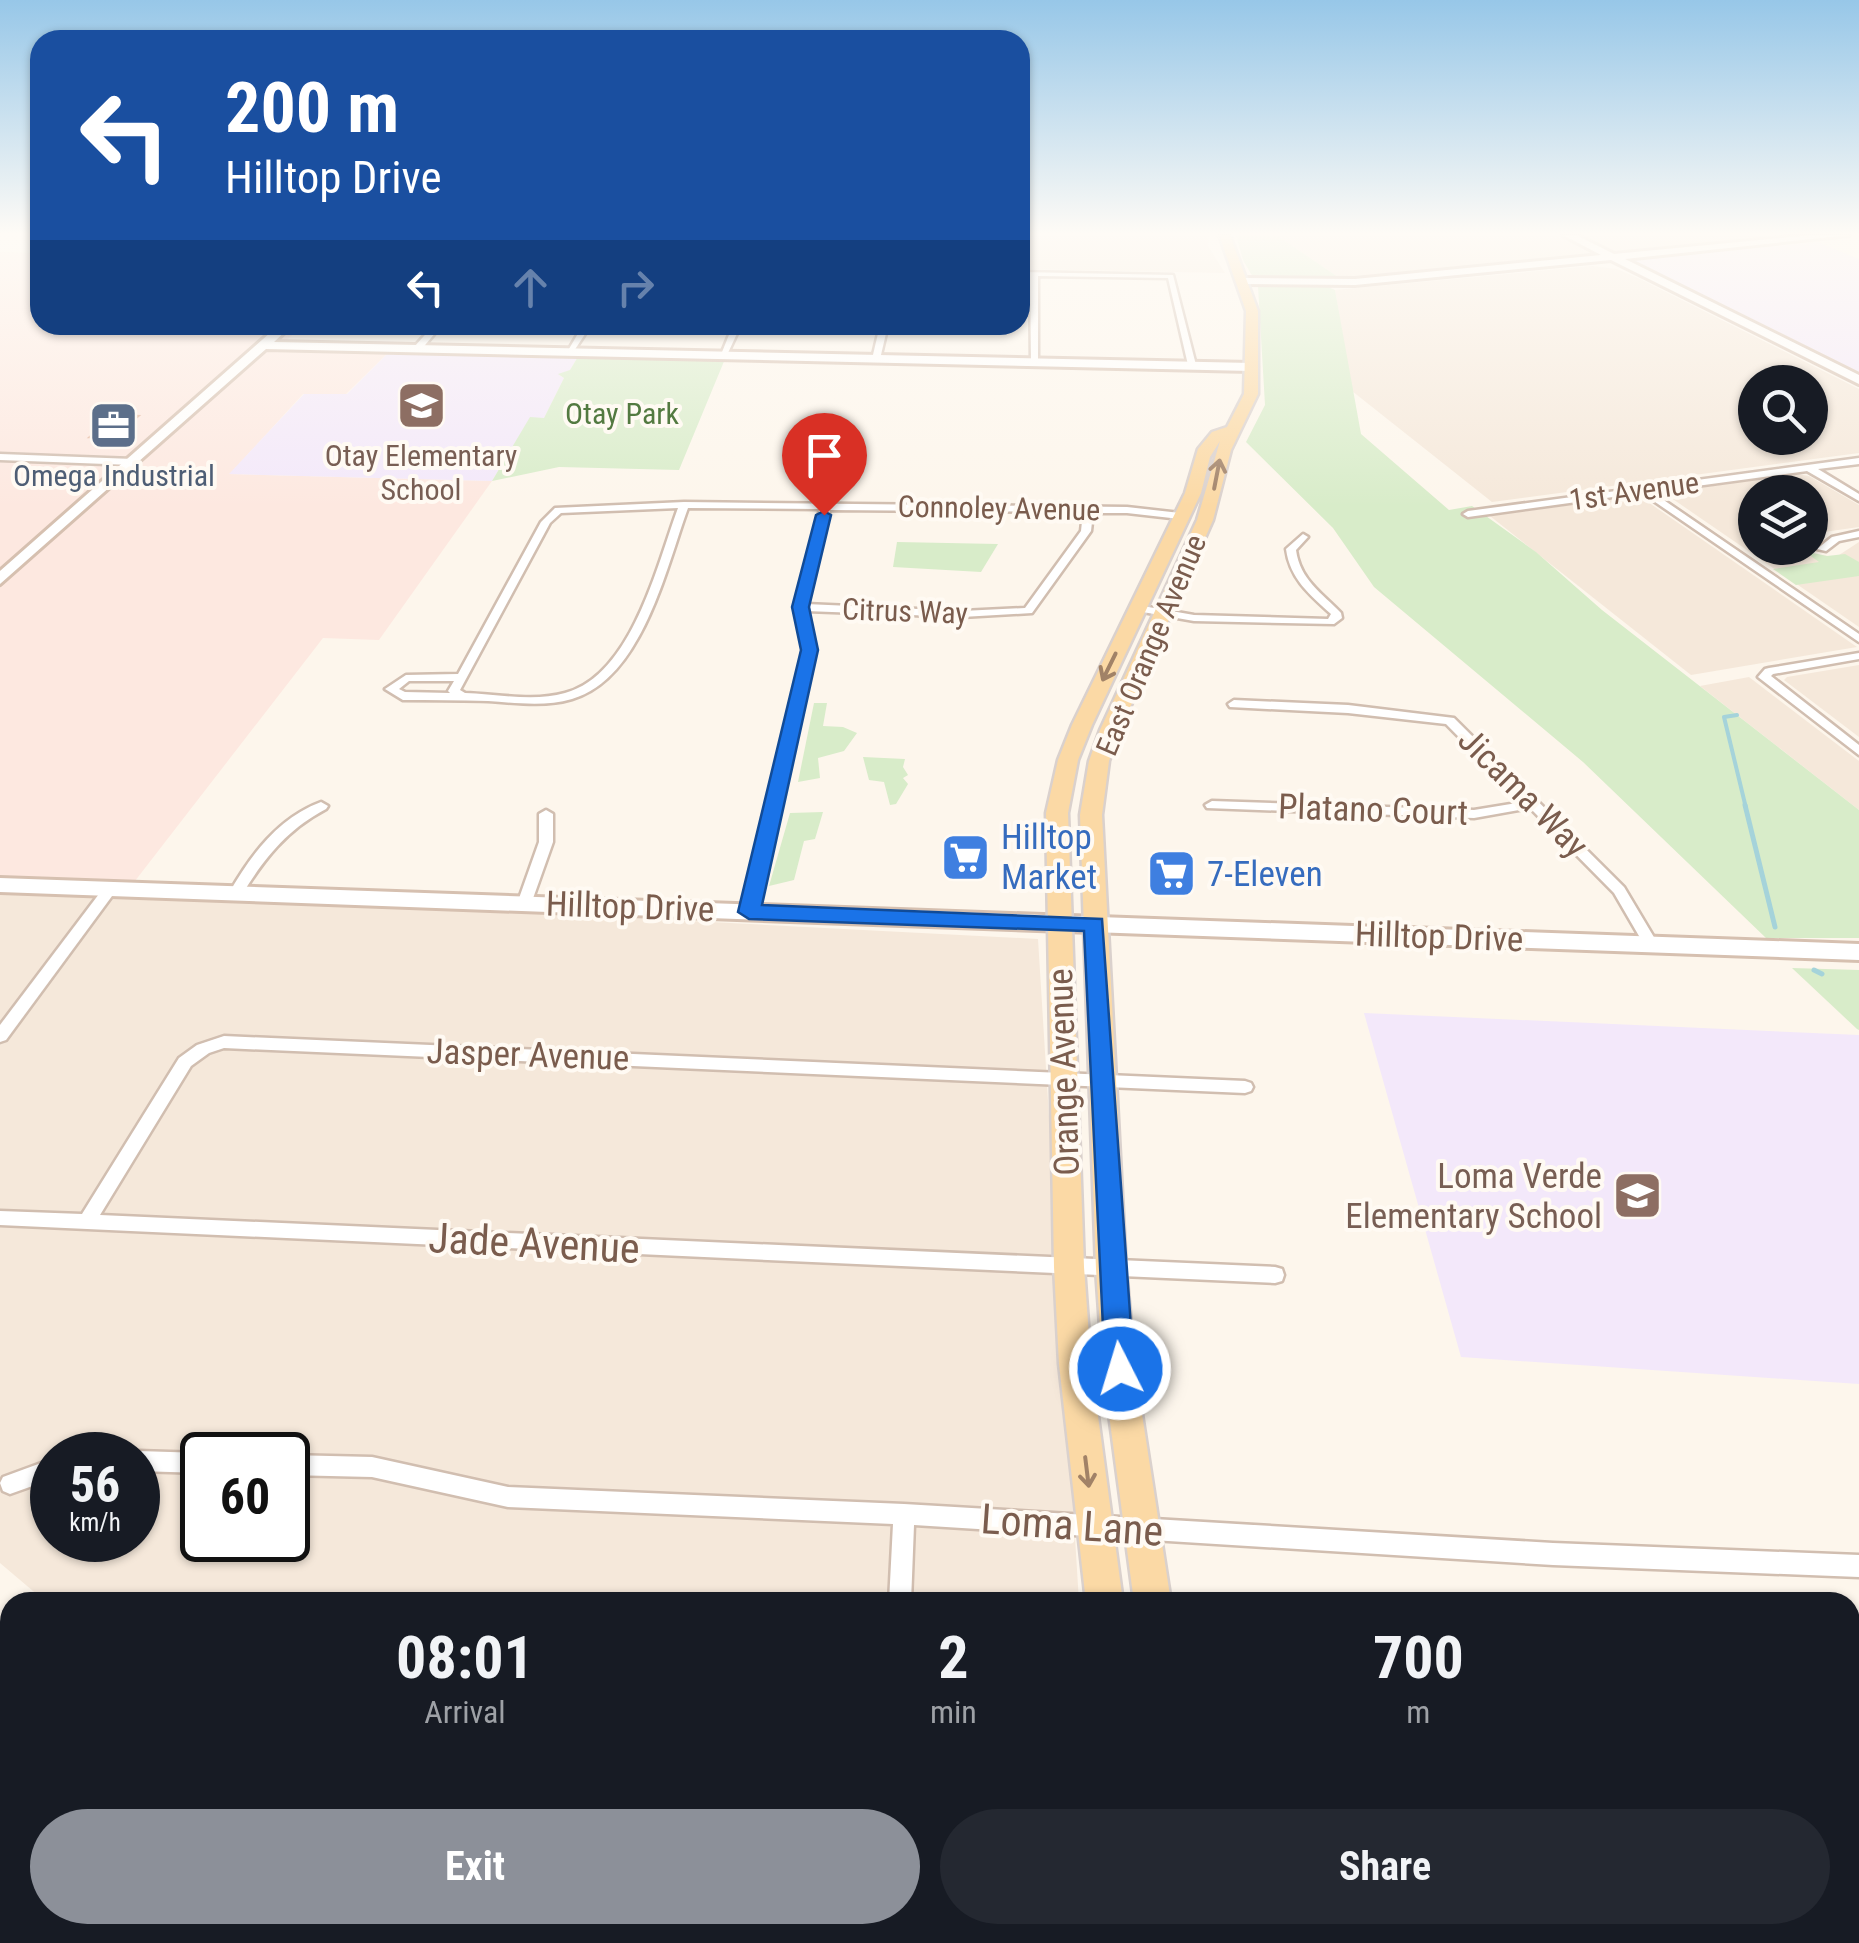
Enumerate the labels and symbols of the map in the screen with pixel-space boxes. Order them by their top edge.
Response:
school or university icon: Otay Elementary School [395,380,447,432]
park label: Otay Park [565,396,679,431]
office icon: Omega Industrial [88,400,140,452]
pin [782,413,867,516]
place label: Otay Elementary School [325,438,517,507]
place label: Omega Industrial [13,458,215,493]
one-way arrow [1208,458,1227,491]
street label: 1st Avenue [1567,465,1701,517]
street label: Connoley Avenue [897,489,1101,527]
street label: East Orange Avenue [1089,529,1213,761]
street label: Citrus Way [841,591,969,631]
one-way arrow [1099,652,1118,681]
street label: Jicama Way [1450,720,1596,866]
street label: Platano Court [1277,786,1469,834]
place label: Hilltop Market [1001,817,1097,898]
supermarket icon: Hilltop Market [940,831,992,883]
supermarket icon: 7-Eleven [1146,848,1198,900]
place label: 7-Eleven [1207,854,1323,895]
street label: Hilltop Drive [545,884,715,930]
street label: Hilltop Drive [1354,914,1524,960]
street label: Orange Avenue [1040,968,1088,1176]
street label: Jasper Avenue [426,1031,630,1079]
place label: Loma Verde Elementary School [1345,1156,1602,1237]
school or university icon: Loma Verde Elementary School [1611,1170,1663,1222]
street label: Jade Avenue [427,1213,641,1273]
position arrow [1068,1317,1172,1421]
speed limit sign: 60 [180,1432,310,1562]
one-way arrow [1079,1456,1097,1488]
street label: Loma Lane [979,1494,1165,1556]

